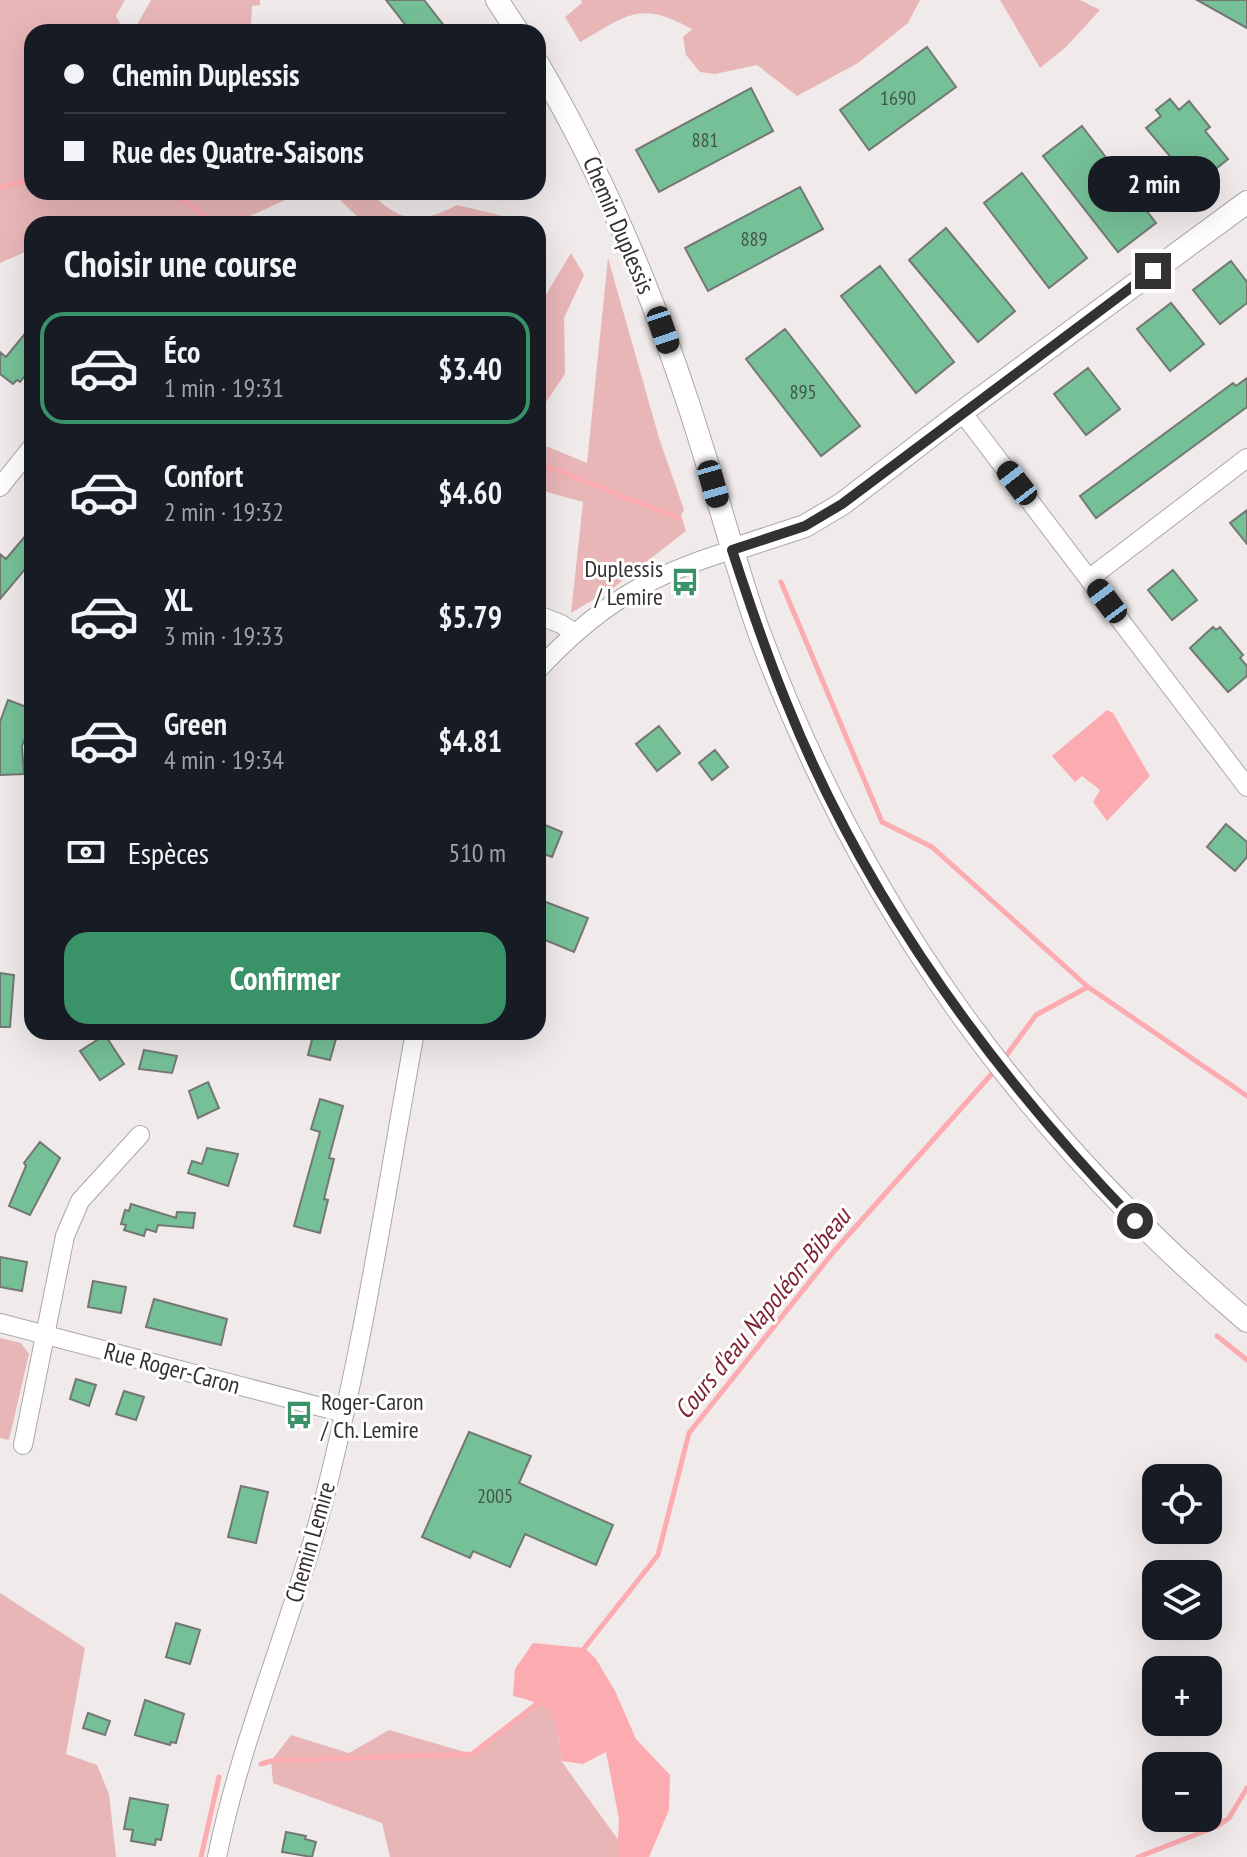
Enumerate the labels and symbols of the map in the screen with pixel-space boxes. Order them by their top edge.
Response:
house number: 1690 [880,85,916,111]
house number: 881 [692,127,719,153]
street label: Chemin Duplessis [576,152,662,298]
callout: 2 min [1087,155,1219,211]
house number: 889 [741,226,768,252]
route end [1135,253,1171,289]
car [644,303,682,357]
house number: 895 [790,379,817,405]
car [993,457,1041,509]
car [695,458,731,510]
place label: Duplessis / Lemire [584,553,663,612]
bus stop icon: Duplessis / Lemire [670,567,700,597]
car [1083,575,1131,627]
water label: Cours d'eau Napoléon-Bibeau [667,1199,858,1425]
route start [1117,1203,1153,1239]
street label: Rue Roger-Caron [101,1335,243,1401]
place label: Roger-Caron / Ch. Lemire [320,1386,424,1445]
bus stop icon: Roger-Caron / Ch. Lemire [284,1400,314,1430]
street label: Chemin Lemire [278,1478,342,1606]
house number: 2005 [477,1483,513,1509]

